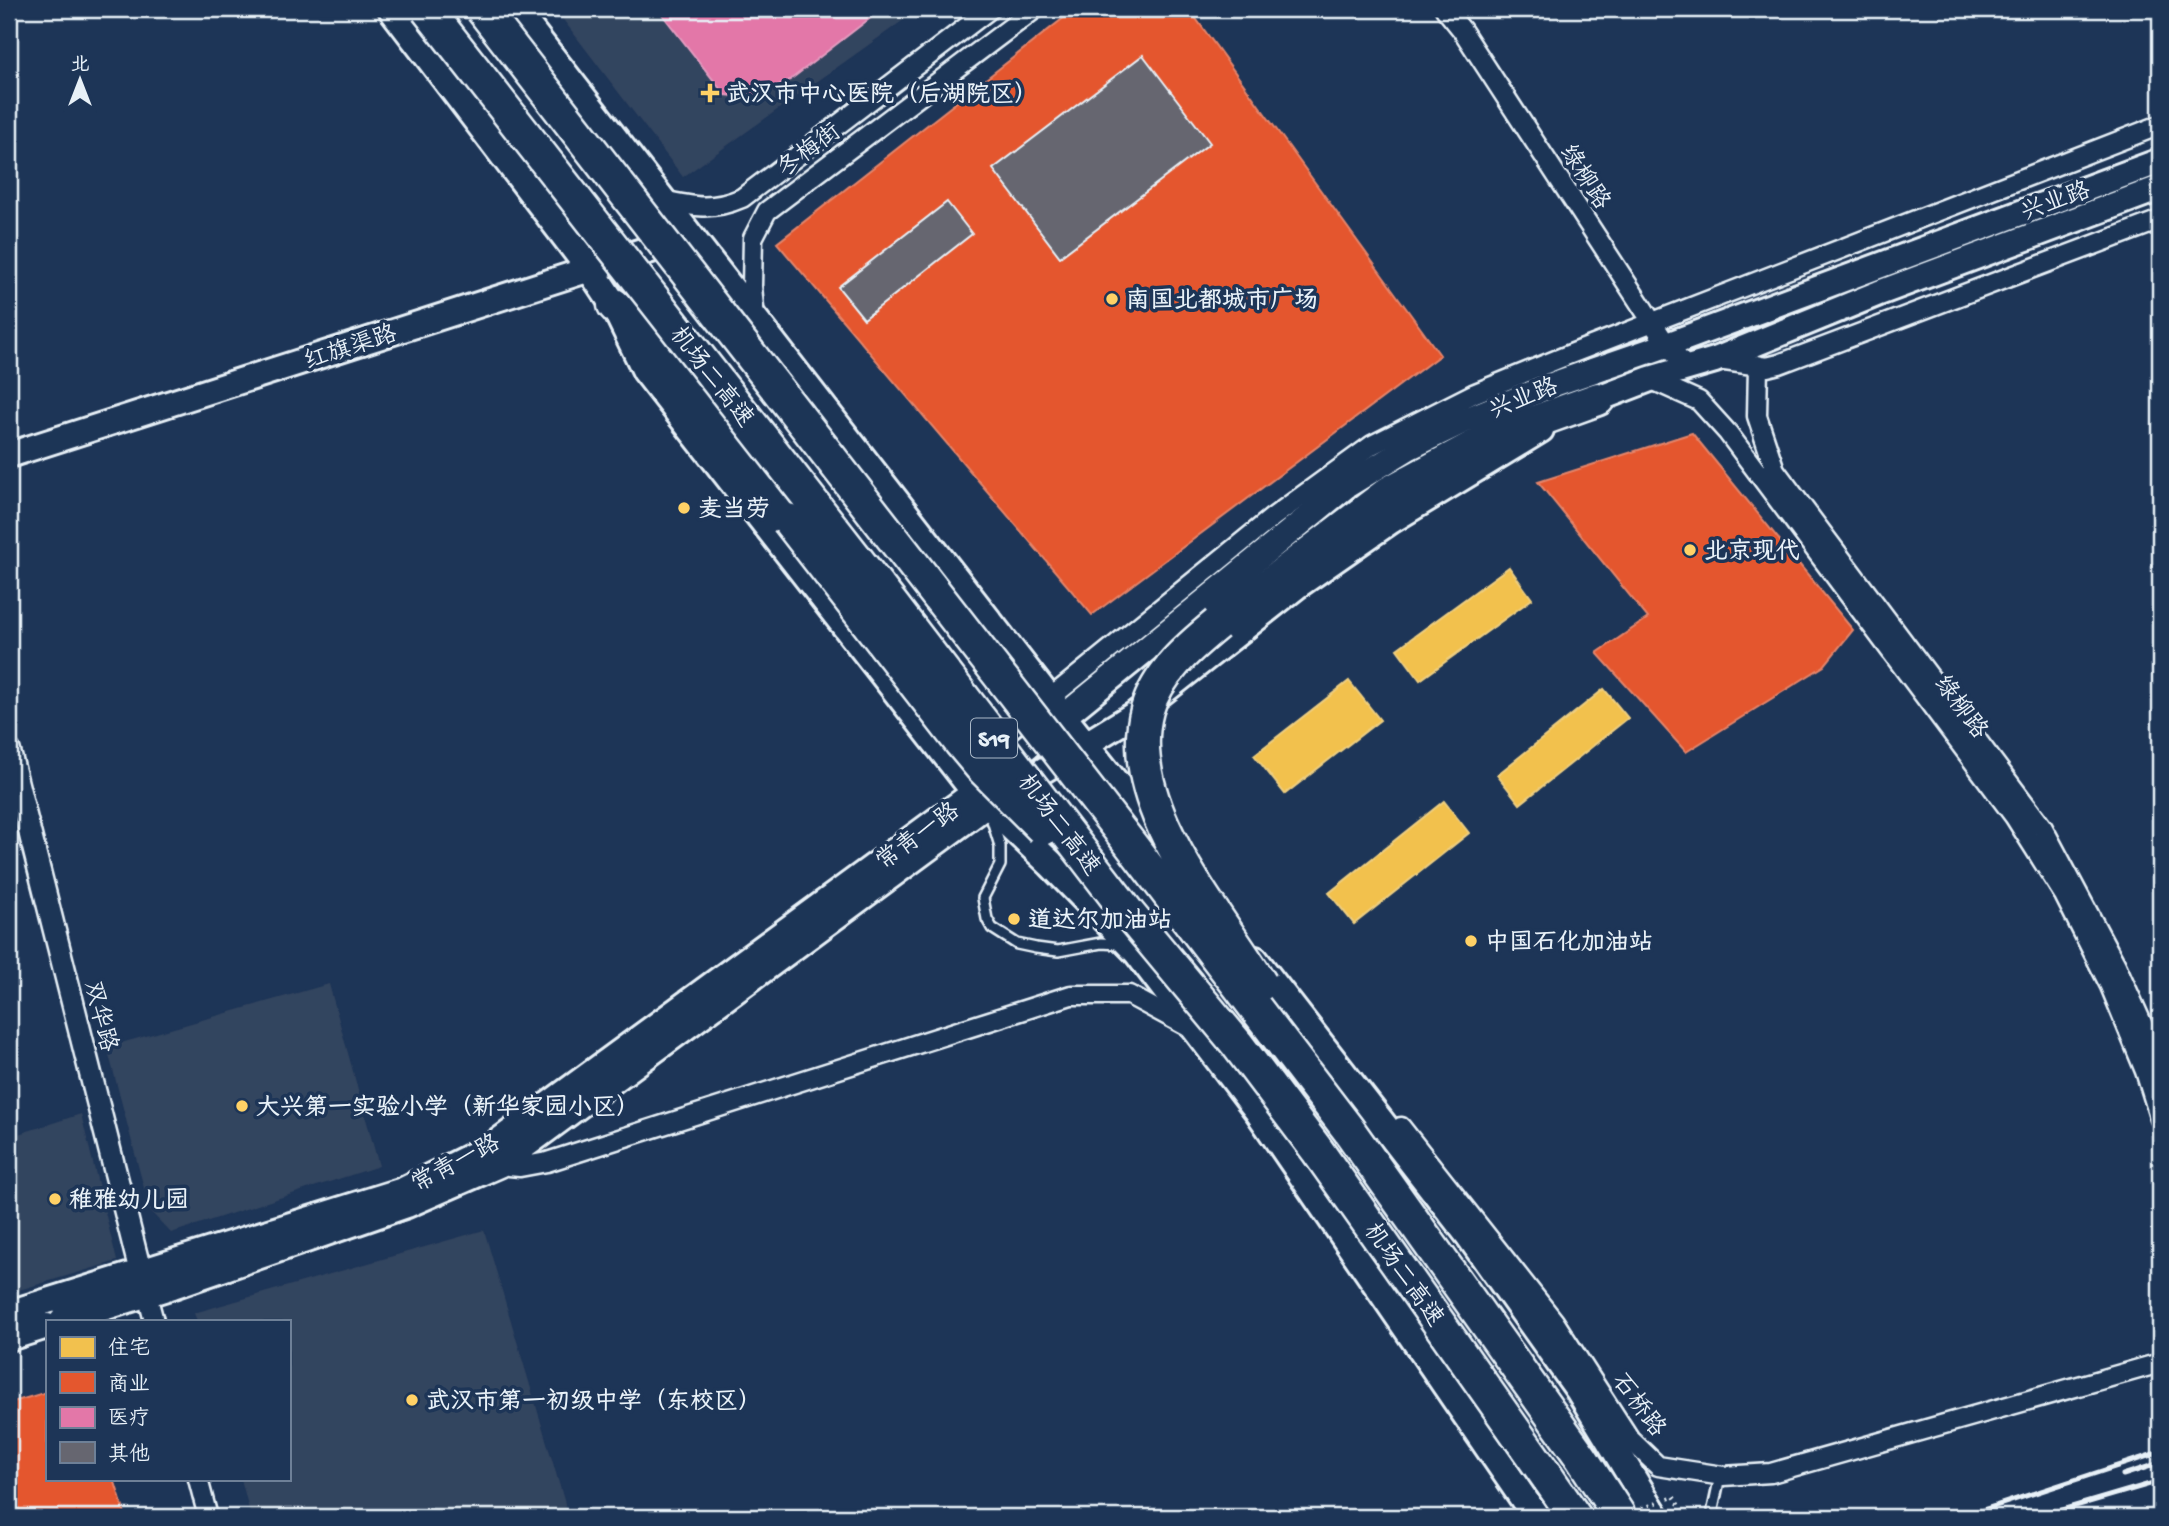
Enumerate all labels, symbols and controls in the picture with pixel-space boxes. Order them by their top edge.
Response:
north arrow [46,46,116,116]
text: 北 [70,55,90,78]
place label: 武汉市中心医院（后湖院区） [726,81,1038,111]
marker: 武汉市中心医院（后湖院区） [700,83,720,103]
street label: 冬梅街 [772,118,848,185]
street label: 绿柳路 [1551,139,1617,216]
street label: 兴业路 [2017,175,2095,229]
place label: 南国北都城市广场 [1126,286,1318,317]
marker: 南国北都城市广场 [1104,291,1120,307]
street label: 红旗渠路 [300,319,401,378]
street label: 机场二高速 [662,321,759,434]
street label: 兴业路 [1485,371,1563,427]
place label: 麦当劳 [698,496,770,526]
marker: 麦当劳 [676,500,692,516]
place label: 北京现代 [1704,538,1800,568]
marker: 北京现代 [1682,542,1698,558]
street label: 绿柳路 [1926,669,1994,746]
road number: S19 [971,718,1017,758]
street label: 机场二高速 [1010,769,1106,883]
street label: 常青一路 [871,796,966,878]
place label: 道达尔加油站 [1028,906,1172,937]
marker: 道达尔加油站 [1006,911,1022,927]
place label: 中国石化加油站 [1485,929,1653,959]
marker: 中国石化加油站 [1463,933,1479,949]
street label: 双华路 [76,978,123,1055]
place label: 大兴第一实验小学（新华家园小区） [256,1094,640,1124]
marker: 大兴第一实验小学（新华家园小区） [234,1098,250,1114]
street label: 常青一路 [407,1128,506,1200]
place label: 稚雅幼儿园 [69,1187,189,1217]
marker: 稚雅幼儿园 [47,1191,63,1207]
street label: 机场二高速 [1356,1218,1449,1333]
legend [46,1320,290,1480]
text: 住宅 [108,1336,150,1363]
street label: 石桥路 [1604,1367,1672,1444]
text: 商业 [108,1373,150,1399]
place label: 武汉市第一初级中学（东校区） [426,1388,762,1418]
marker: 武汉市第一初级中学（东校区） [404,1392,420,1408]
text: 医疗 [108,1406,150,1433]
text: 其他 [108,1442,150,1469]

